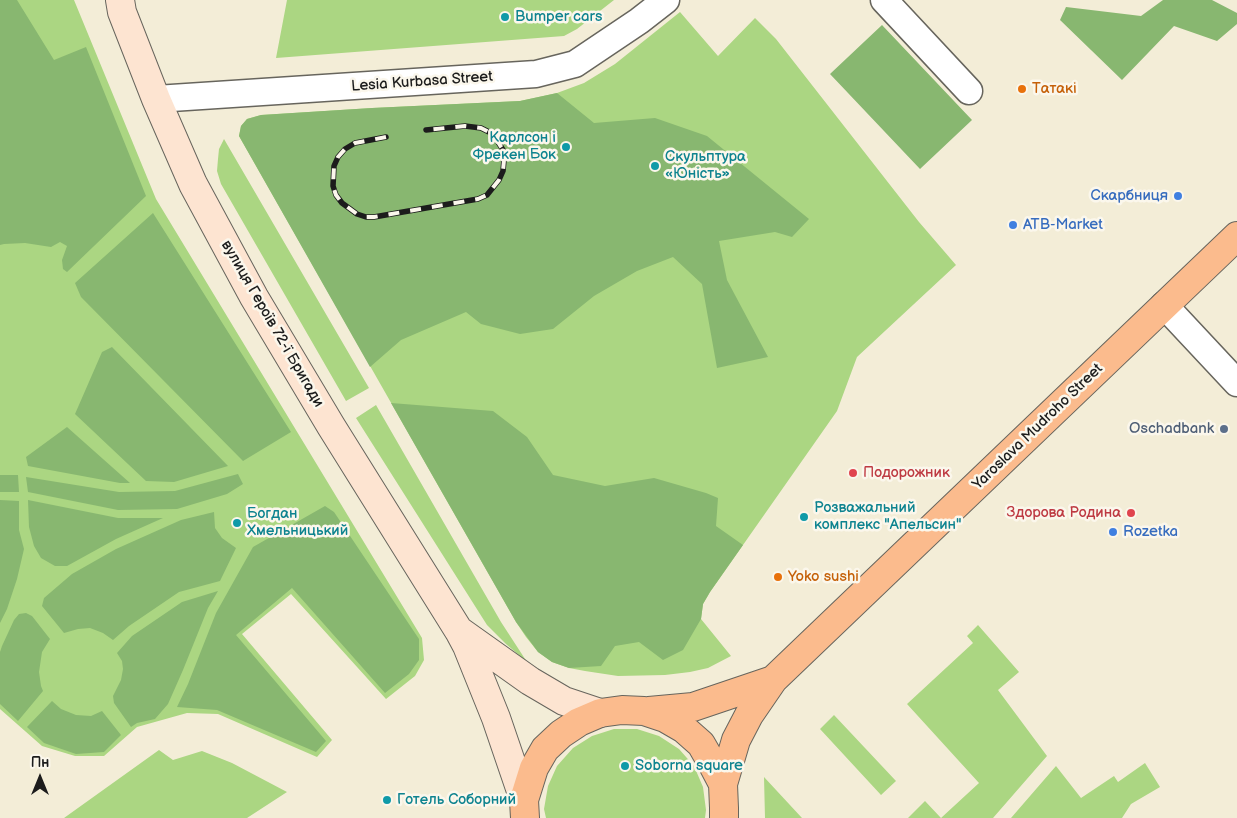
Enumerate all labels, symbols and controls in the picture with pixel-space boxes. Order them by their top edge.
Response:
place label: Bumper cars [515,8,602,26]
marker: Bumper cars [499,11,511,23]
street label: Lesia Kurbasa Street [351,68,493,96]
place label: Татакі [1032,80,1077,98]
marker: Татакі [1016,83,1028,95]
place label: Карлсон і Фрекен Бок [472,129,556,164]
marker: Карлсон і Фрекен Бок [560,141,572,153]
place label: Скульптура «Юність» [665,148,746,183]
marker: Скульптура «Юність» [649,160,661,172]
place label: Скарбниця [1091,187,1168,205]
marker: Скарбниця [1172,190,1184,202]
place label: ATB-Market [1023,216,1103,234]
marker: ATB-Market [1007,219,1019,231]
street label: вулиця Героїв 72-ї Бригади [217,237,327,411]
street label: Yaroslava Mudroho Street [969,360,1107,494]
place label: Oschadbank [1129,420,1214,438]
marker: Oschadbank [1218,423,1230,435]
place label: Подорожник [863,464,950,482]
marker: Подорожник [847,467,859,479]
place label: Розважальний комплекс "Апельсин" [814,499,962,534]
place label: Здорова Родина [1006,504,1121,522]
place label: Богдан Хмельницький [247,505,348,540]
marker: Здорова Родина [1125,507,1137,519]
marker: Розважальний комплекс "Апельсин" [798,511,810,523]
marker: Богдан Хмельницький [231,517,243,529]
place label: Rozetka [1123,523,1178,541]
marker: Rozetka [1107,526,1119,538]
place label: Yoko sushi [788,568,859,586]
marker: Yoko sushi [772,571,784,583]
north arrow [15,753,65,803]
text: Пн [31,754,49,771]
place label: Soborna square [635,757,743,775]
marker: Soborna square [619,760,631,772]
place label: Готель Соборний [397,791,516,809]
marker: Готель Соборний [381,794,393,806]

